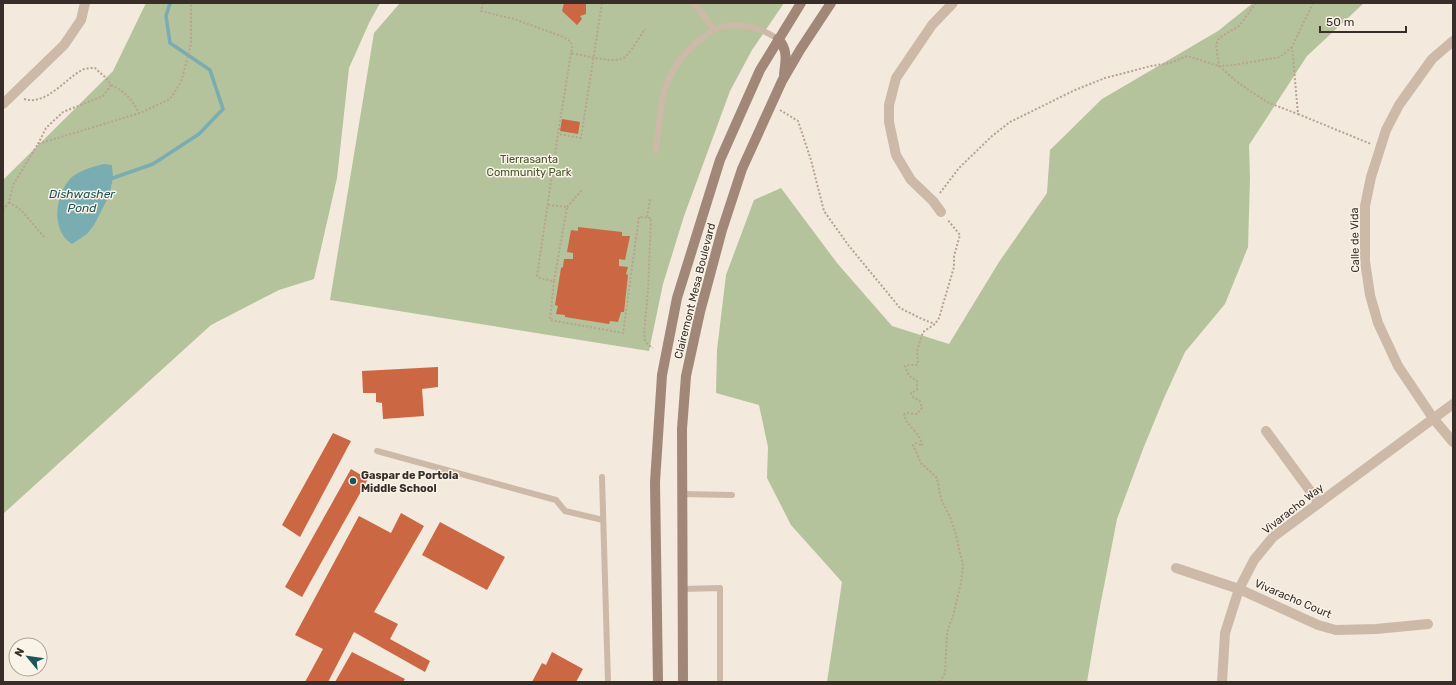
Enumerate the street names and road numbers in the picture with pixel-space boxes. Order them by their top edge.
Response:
street label: Calle de Vida [1348,207,1362,273]
street label: Clairemont Mesa Boulevard [672,222,718,360]
street label: Vivaracho Way [1260,481,1326,537]
street label: Vivaracho Court [1253,577,1334,621]

